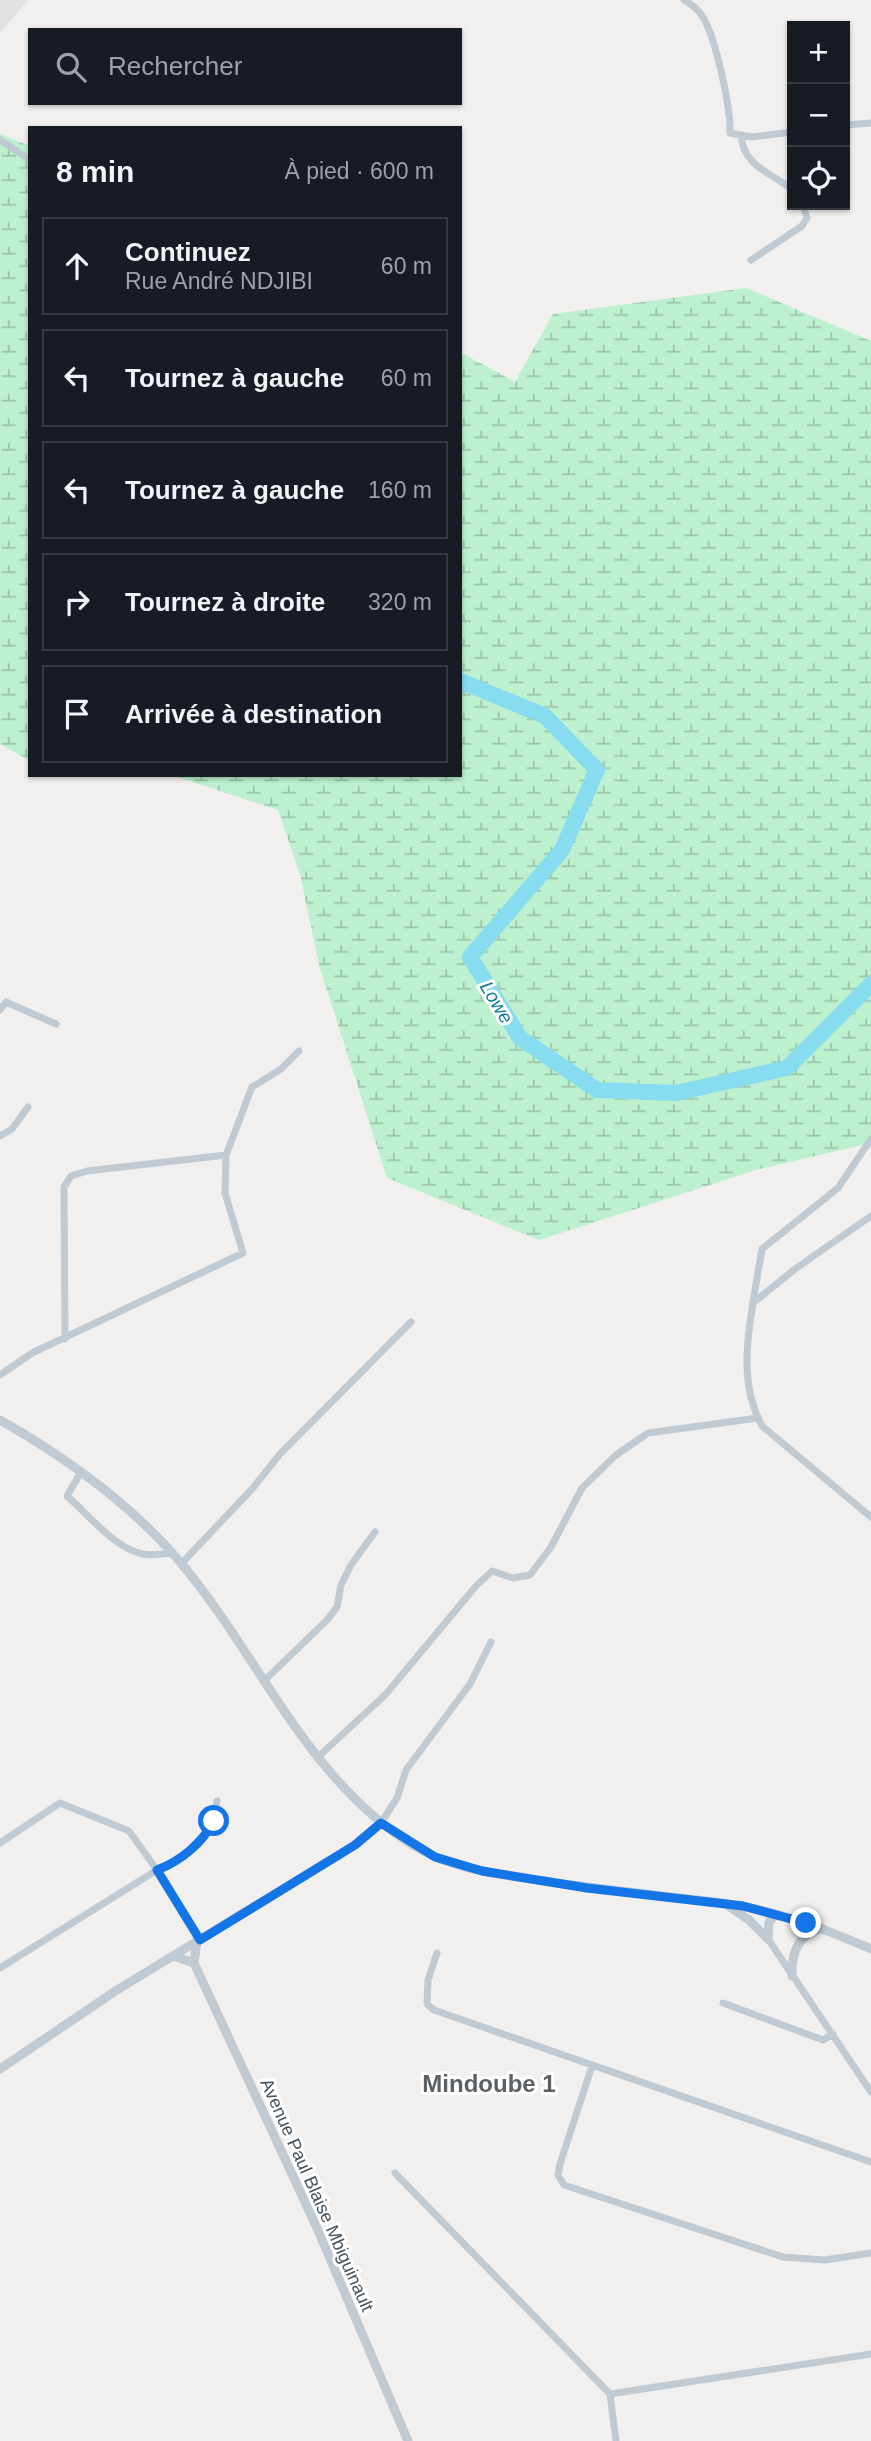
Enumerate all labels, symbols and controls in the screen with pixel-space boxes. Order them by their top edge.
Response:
map controls [787,21,850,210]
button: + [787,21,850,84]
search box [28,28,462,105]
icon: search [52,48,90,86]
text: Rechercher [108,51,242,81]
button: − [787,84,850,147]
button: locate [787,147,850,210]
text: 8 min [56,155,134,188]
text: À pied · 600 m [284,158,434,184]
text: Continuez [125,237,251,267]
icon: ahead [58,247,96,285]
text: 60 m [381,253,432,279]
text: Rue André NDJIBI [125,268,313,294]
icon: left [58,359,96,397]
text: Tournez à gauche [125,363,344,393]
text: 60 m [381,365,432,391]
icon: left [58,471,96,509]
text: Tournez à gauche [125,475,344,505]
text: 160 m [368,477,432,503]
icon: right [58,583,96,621]
text: Tournez à droite [125,587,325,617]
text: 320 m [368,589,432,615]
icon: arrive [58,695,96,733]
text: Arrivée à destination [125,699,382,729]
water label: Lowe [476,977,517,1027]
route start [198,1805,229,1836]
route end [790,1907,821,1938]
district label: Mindoube 1 [422,2070,556,2097]
street label: Avenue Paul Blaise Mbiguinault [256,2075,378,2315]

